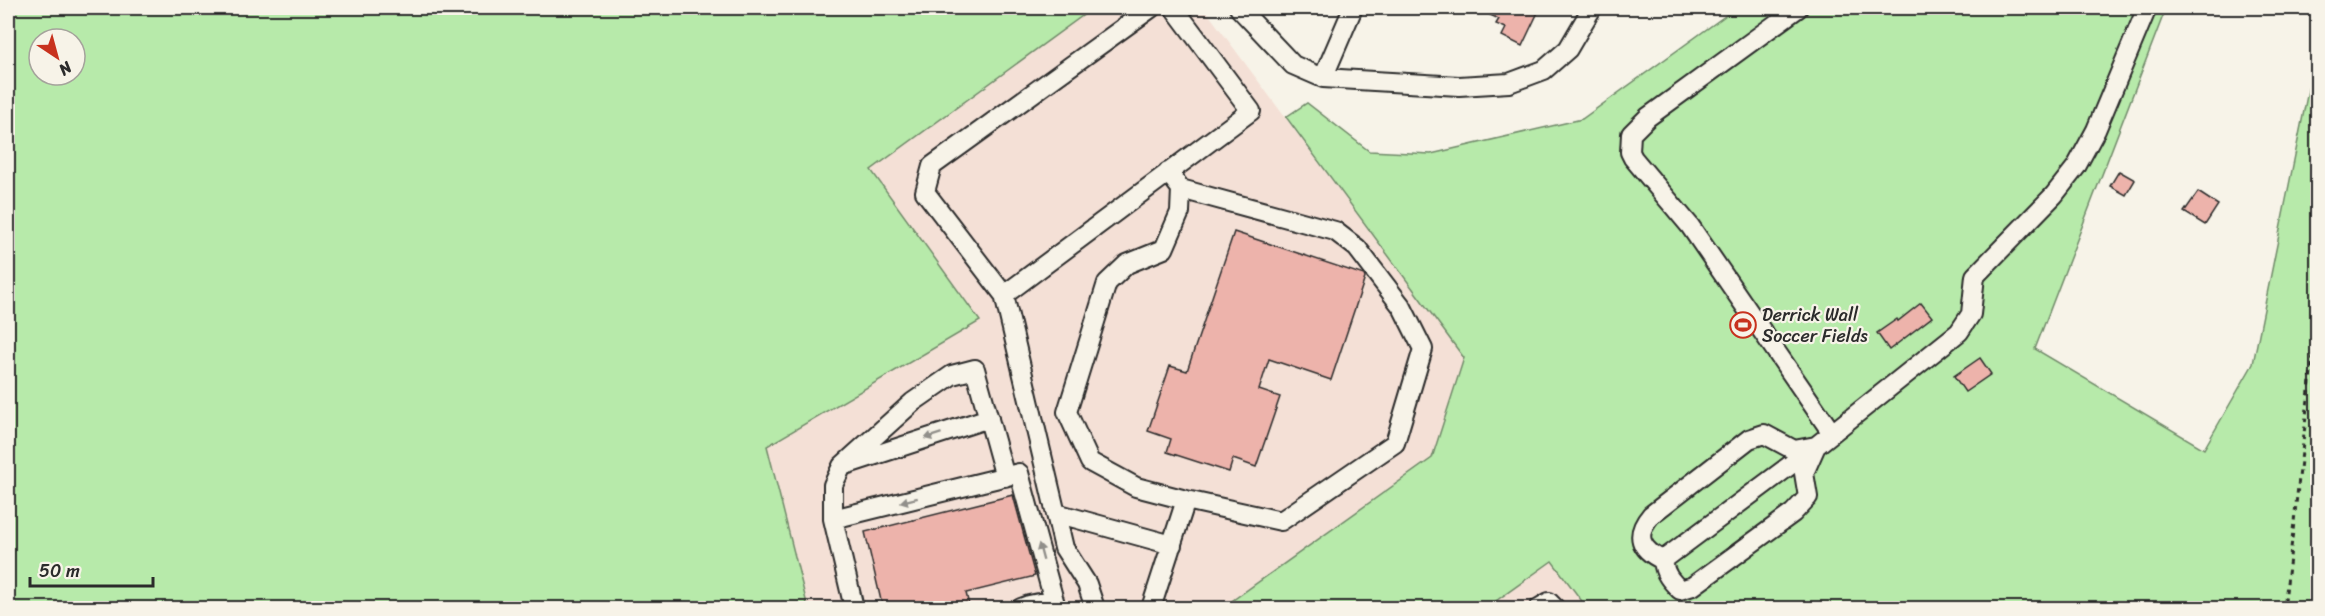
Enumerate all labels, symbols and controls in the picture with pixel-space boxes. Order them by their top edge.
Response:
north arrow [27,27,87,87]
text: N [52,53,79,84]
place label: Derrick Wall Soccer Fields [1762,299,1868,352]
sports icon: Derrick Wall Soccer Fields [1728,310,1758,340]
one-way arrow [924,432,942,442]
one-way arrow [900,496,918,506]
one-way arrow [1035,543,1045,561]
scale bar [30,550,153,588]
text: 50 m [39,555,80,587]

